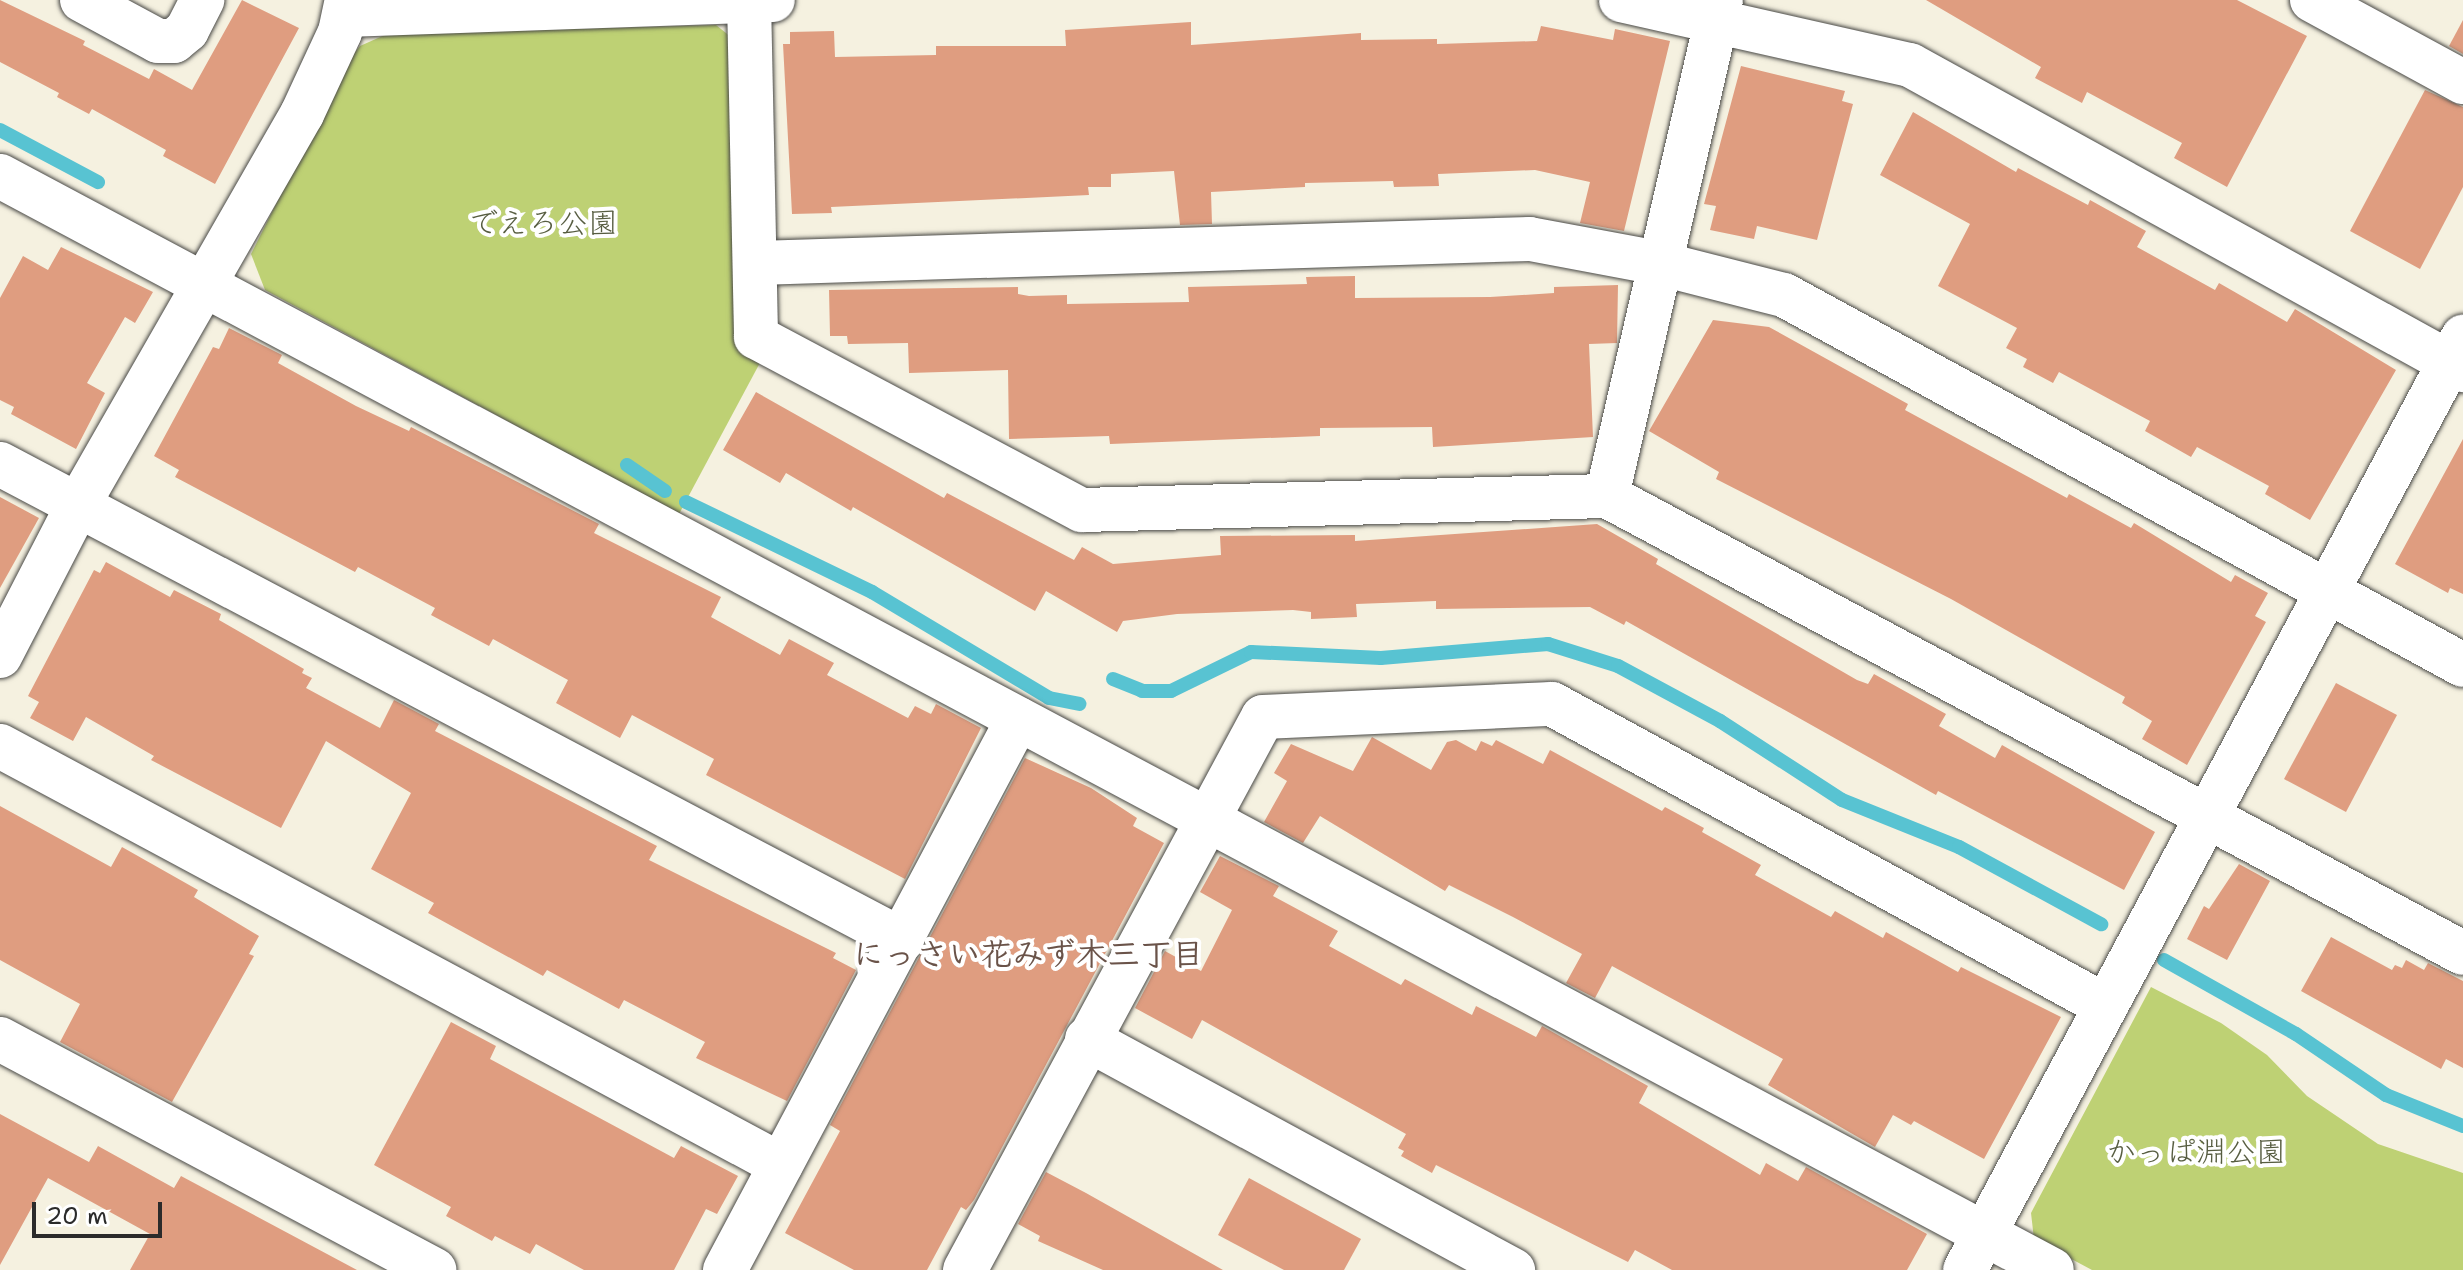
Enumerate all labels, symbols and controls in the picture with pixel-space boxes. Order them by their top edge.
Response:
park label: でえろ公園 [468,205,618,241]
district label: にっさい花みず木三丁目 [852,935,1204,973]
park label: かっぱ淵公園 [2106,1134,2286,1170]
scale bar [36,1186,166,1236]
text: 20 m [46,1200,108,1232]

